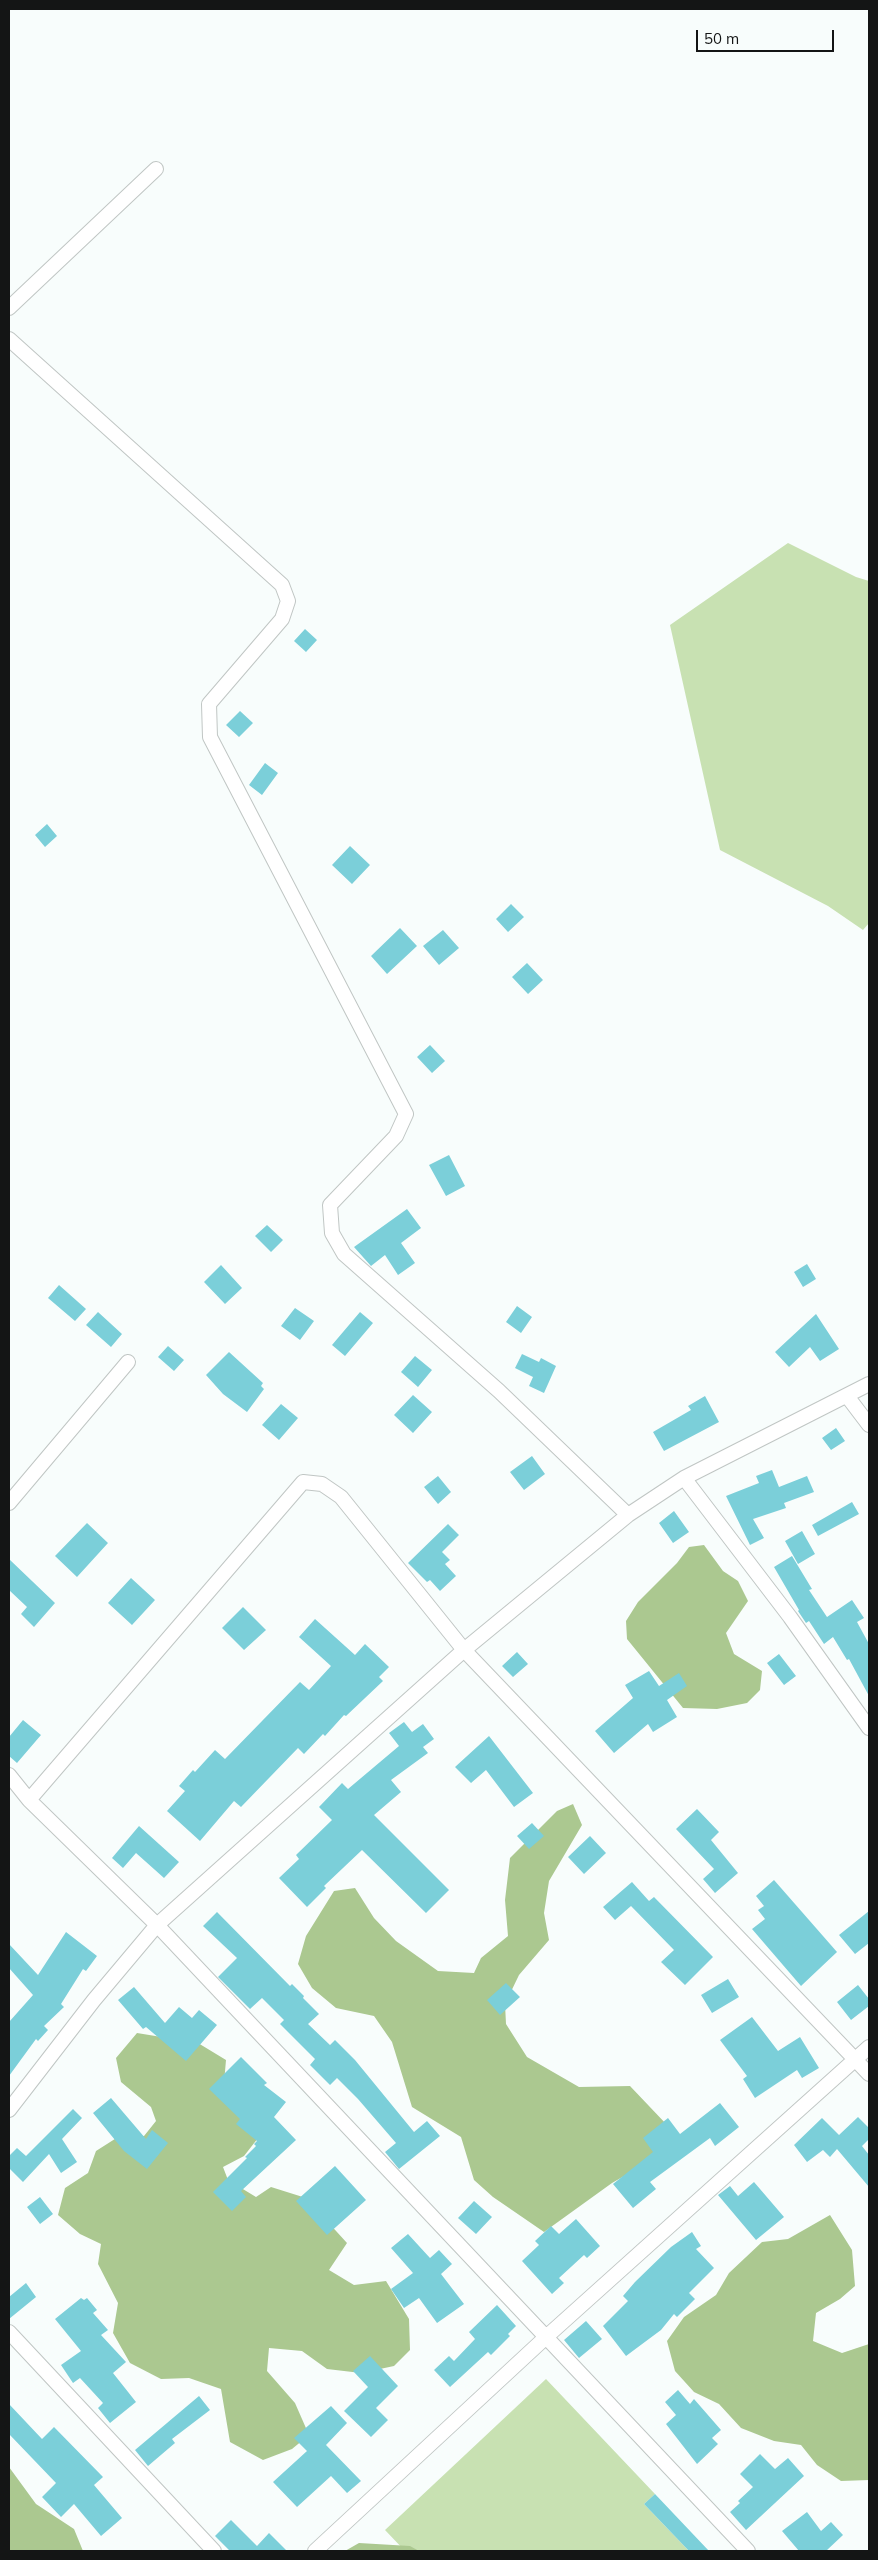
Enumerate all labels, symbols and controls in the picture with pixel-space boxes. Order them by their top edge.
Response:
scale bar [698,20,836,52]
text: 50 m [704,29,739,48]

